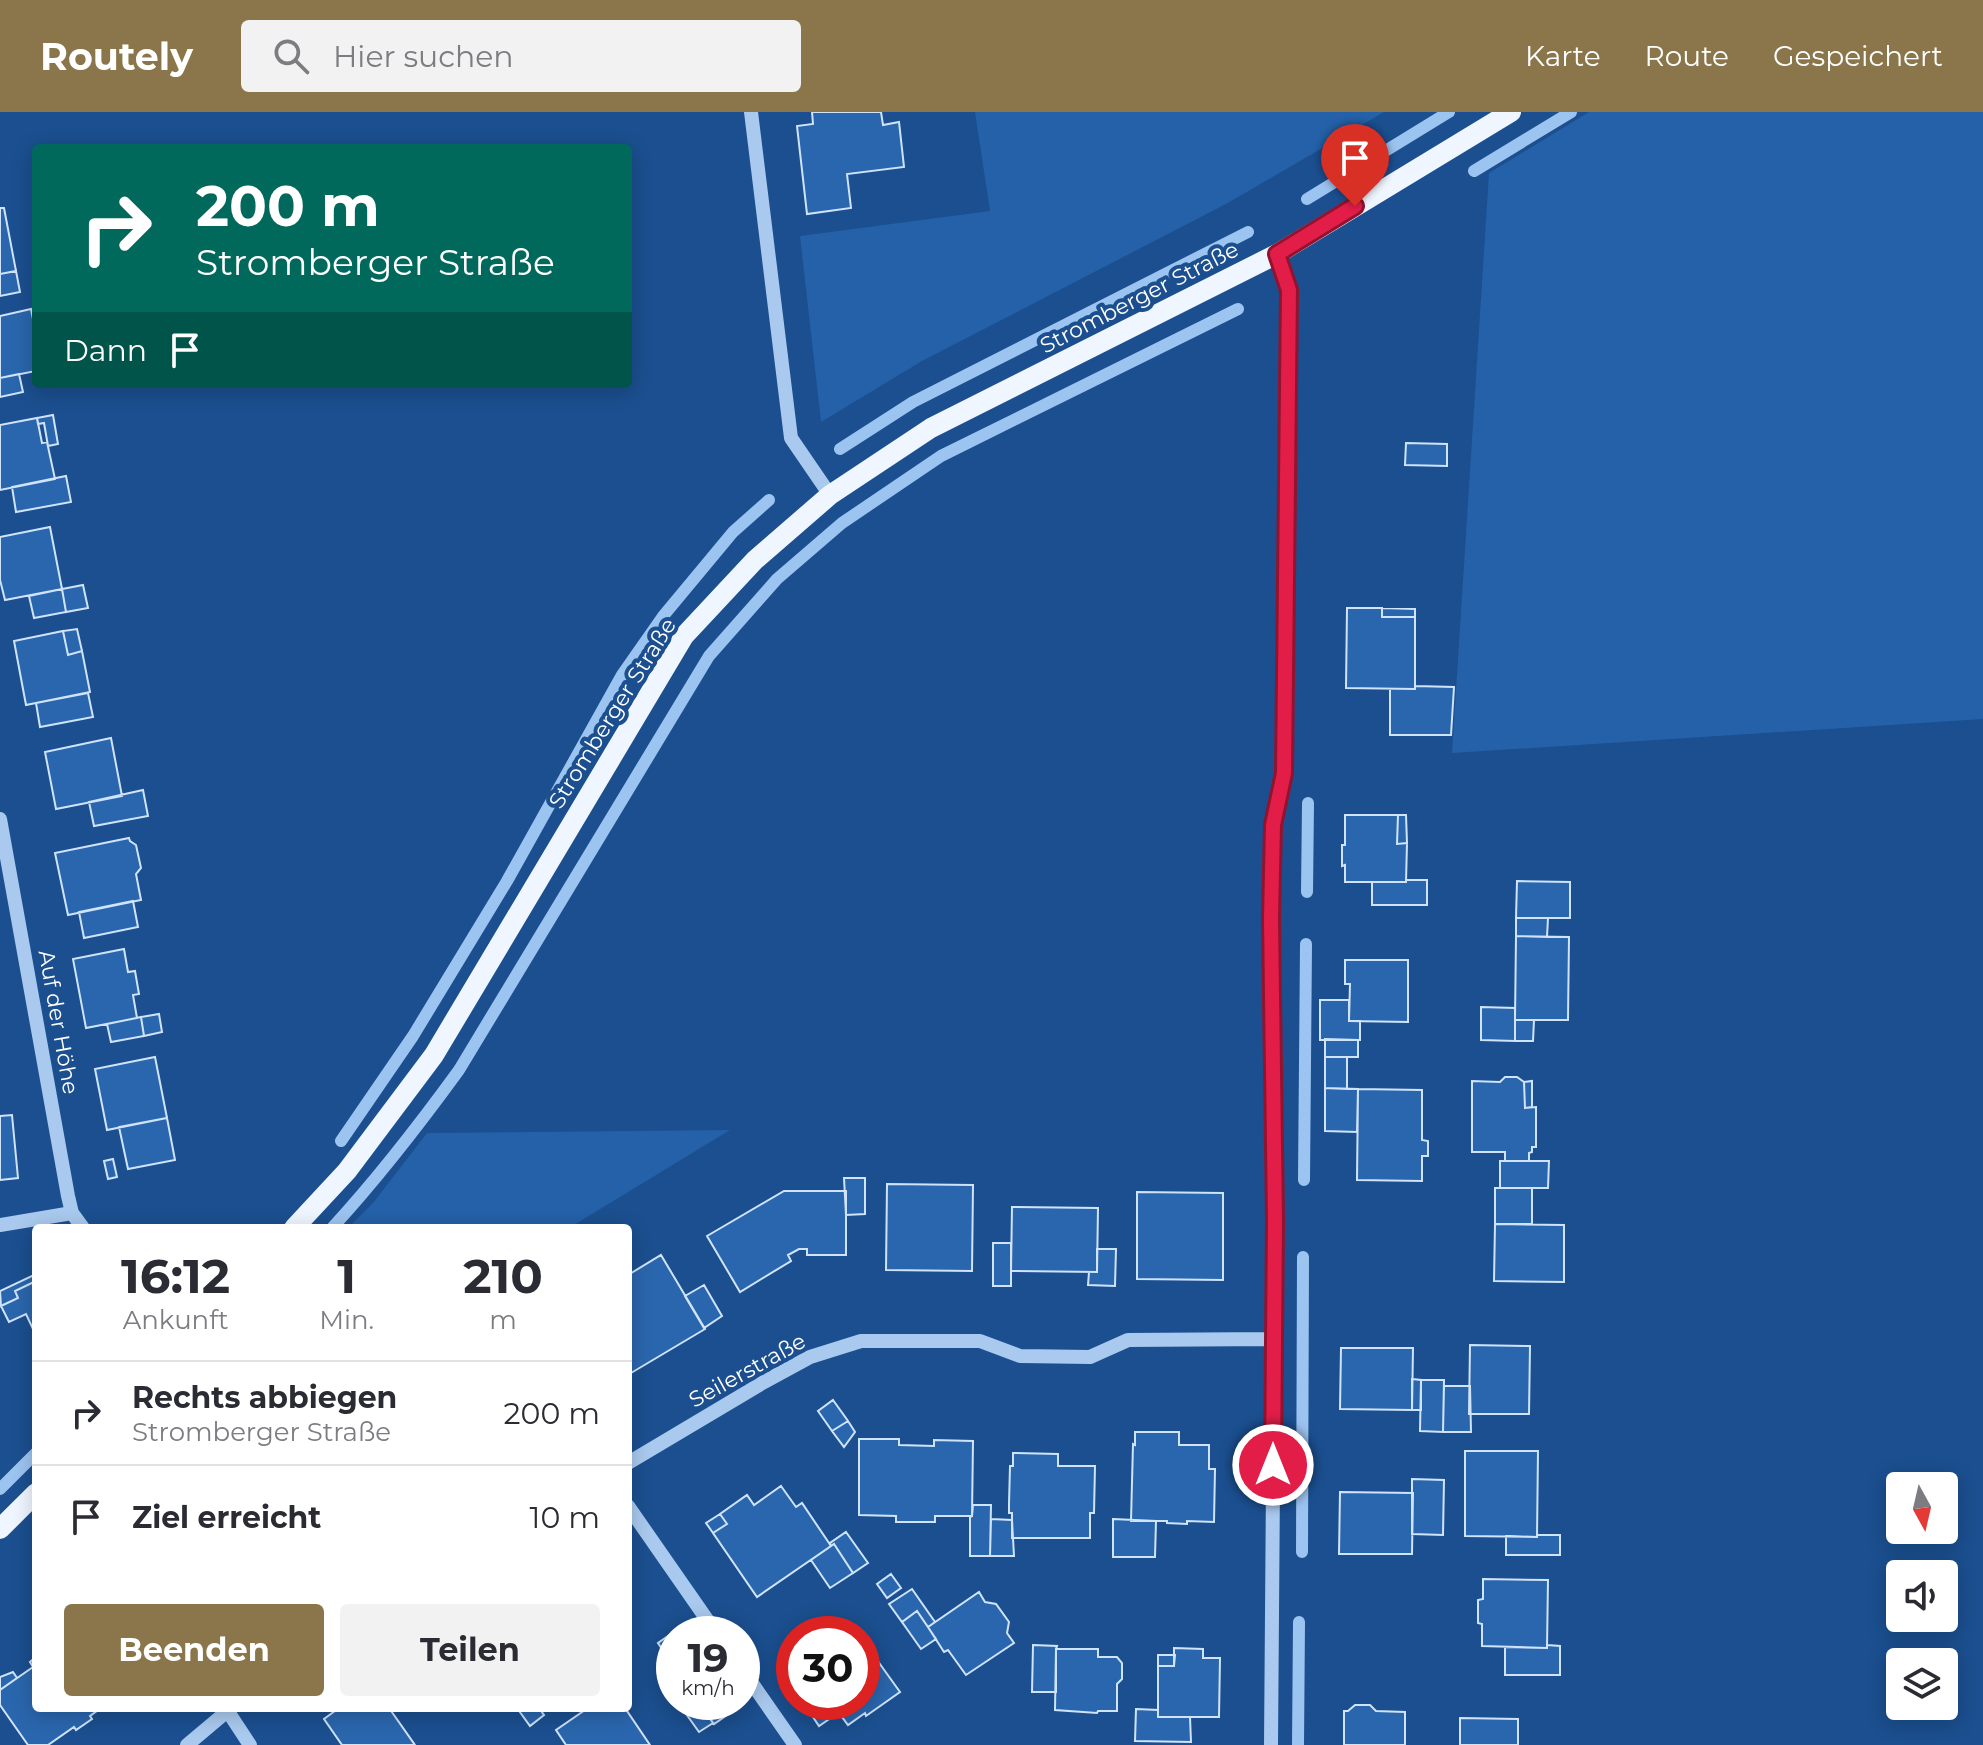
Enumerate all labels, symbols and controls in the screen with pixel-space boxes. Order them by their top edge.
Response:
search box [241,20,801,92]
text: Routely [40,33,193,80]
icon: search [269,34,313,78]
text: Hier suchen [333,38,514,75]
text: Karte [1525,39,1601,73]
text: Route [1645,39,1729,73]
text: Gespeichert [1773,39,1943,73]
pin [1321,124,1389,206]
icon: arrive [1333,136,1377,180]
text: 200 m [196,172,380,240]
icon: right [64,176,168,280]
street label: Stromberger Straße [1035,236,1243,359]
text: Stromberger Straße [196,240,555,284]
icon: arrive [163,328,207,372]
text: Dann [64,332,147,369]
street label: Stromberger Straße [543,613,682,813]
street label: Auf der Höhe [33,948,84,1096]
text: 16:12 [121,1247,230,1305]
text: 1 [337,1247,356,1305]
text: 210 [463,1247,543,1305]
text: Ankunft [123,1304,229,1336]
text: Min. [319,1304,374,1336]
text: m [489,1304,517,1336]
street label: Seilerstraße [684,1327,810,1414]
text: Rechts abbiegen [132,1379,397,1416]
icon: right [64,1391,108,1435]
text: 200 m [504,1395,600,1432]
text: Stromberger Straße [132,1416,391,1448]
position arrow [1231,1423,1315,1507]
north arrow [1886,1472,1958,1544]
map controls [1886,1472,1958,1720]
icon: arrive [64,1495,108,1539]
text: Ziel erreicht [132,1499,321,1536]
text: 10 m [530,1499,600,1536]
button: sound [1886,1560,1958,1632]
button: Beenden [64,1604,324,1696]
button: Teilen [340,1604,600,1696]
speed limit sign: 30 [776,1616,880,1720]
text: 19 [687,1633,729,1682]
button: layers [1886,1648,1958,1720]
text: km/h [681,1676,735,1700]

